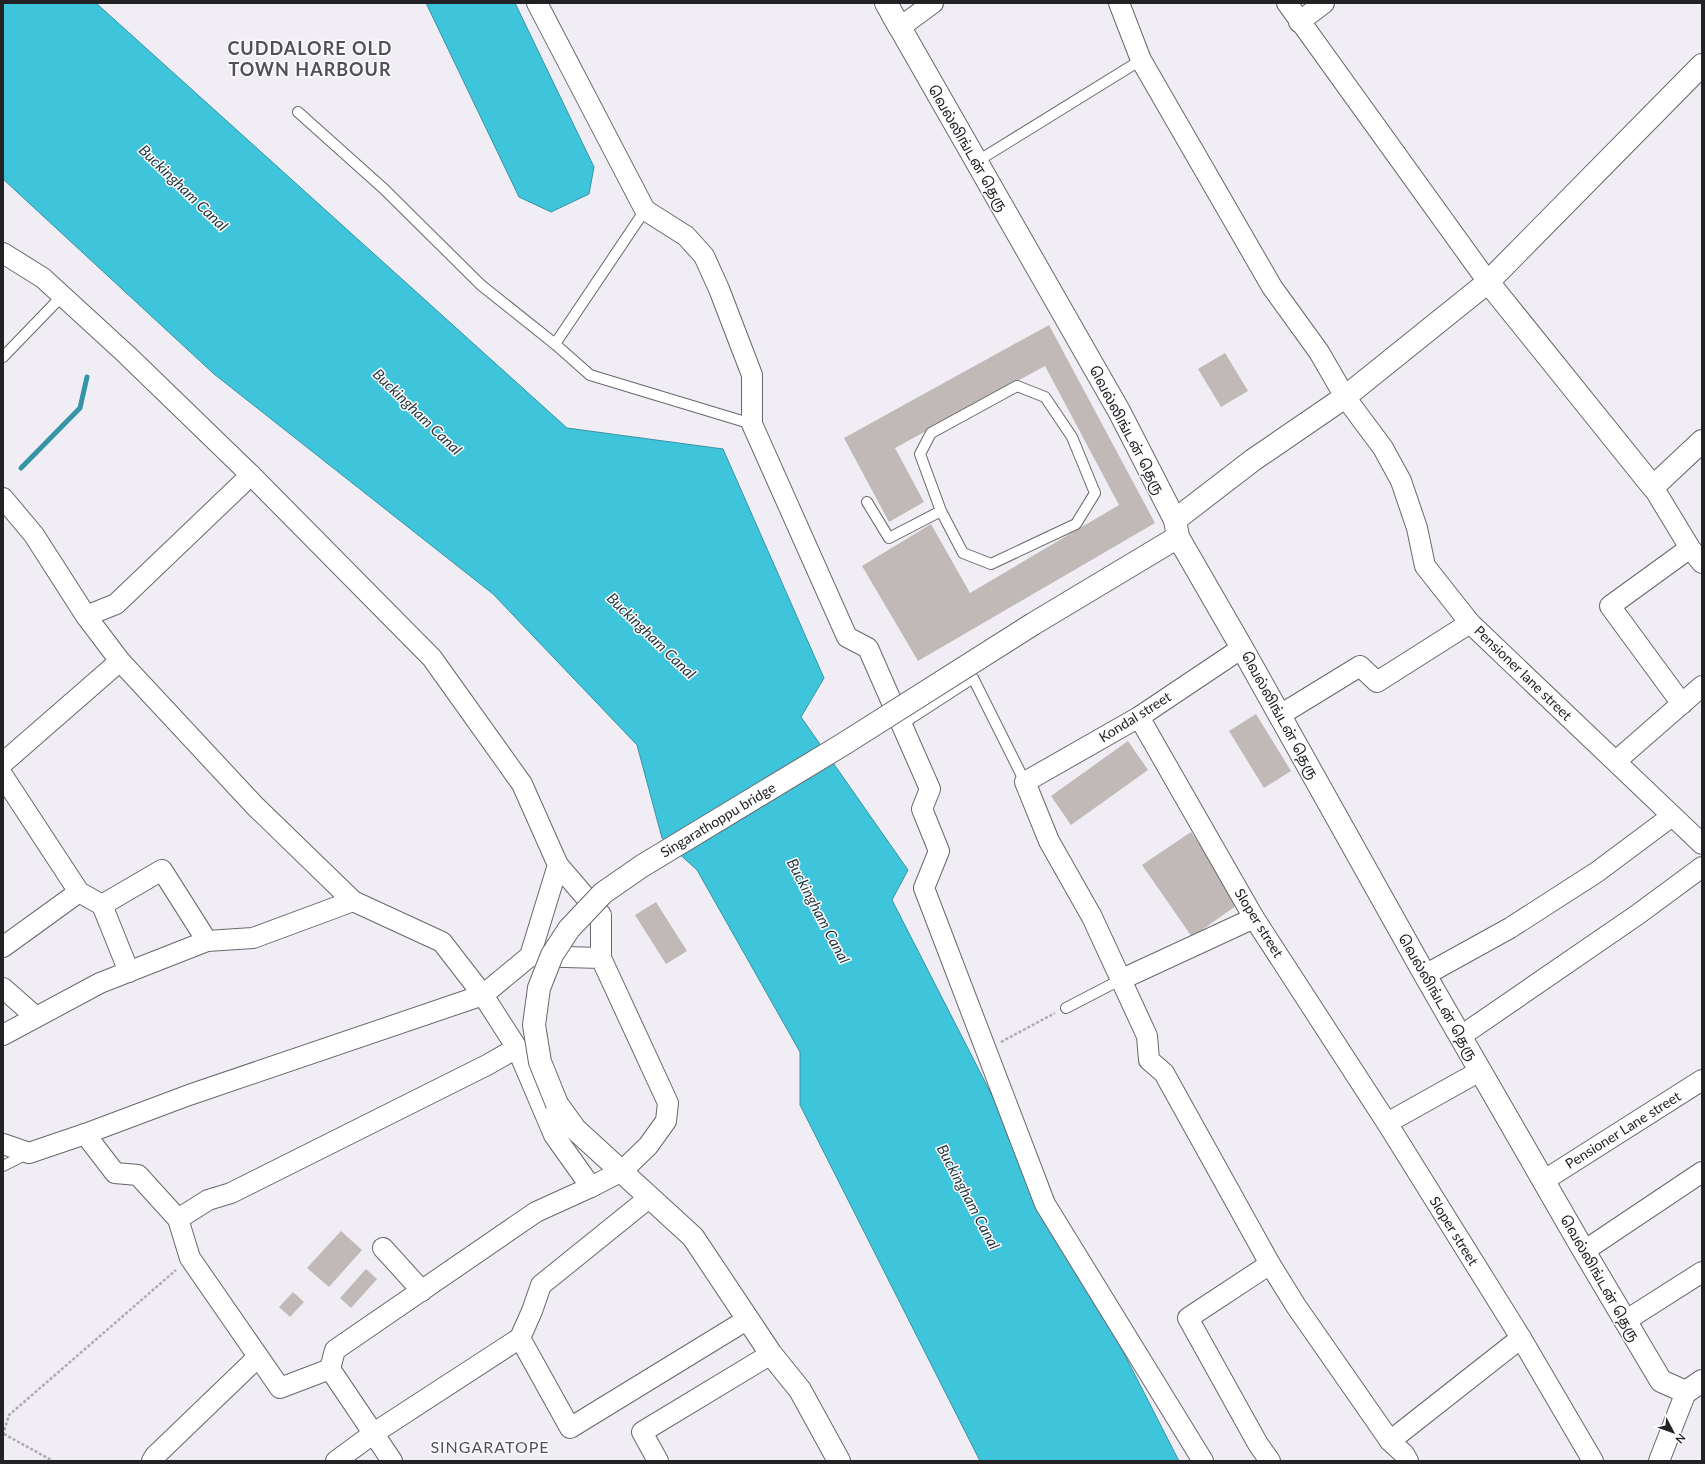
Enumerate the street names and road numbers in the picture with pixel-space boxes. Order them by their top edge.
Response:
street label: வெல்லிங்டன் தெரு [924,81,1012,215]
street label: வெல்லிங்டன் தெரு [1085,363,1169,498]
street label: Pensioner lane street [1471,622,1576,724]
street label: வெல்லிங்டன் தெரு [1237,648,1323,783]
street label: Kondal street [1096,688,1174,745]
street label: Singarathoppu bridge [657,778,778,861]
street label: Sloper street [1232,885,1287,960]
street label: வெல்லிங்டன் தெரு [1394,930,1482,1064]
street label: Pensioner Lane street [1562,1087,1684,1172]
street label: Sloper street [1427,1193,1482,1268]
street label: வெல்லிங்டன் தெரு [1556,1211,1644,1345]

